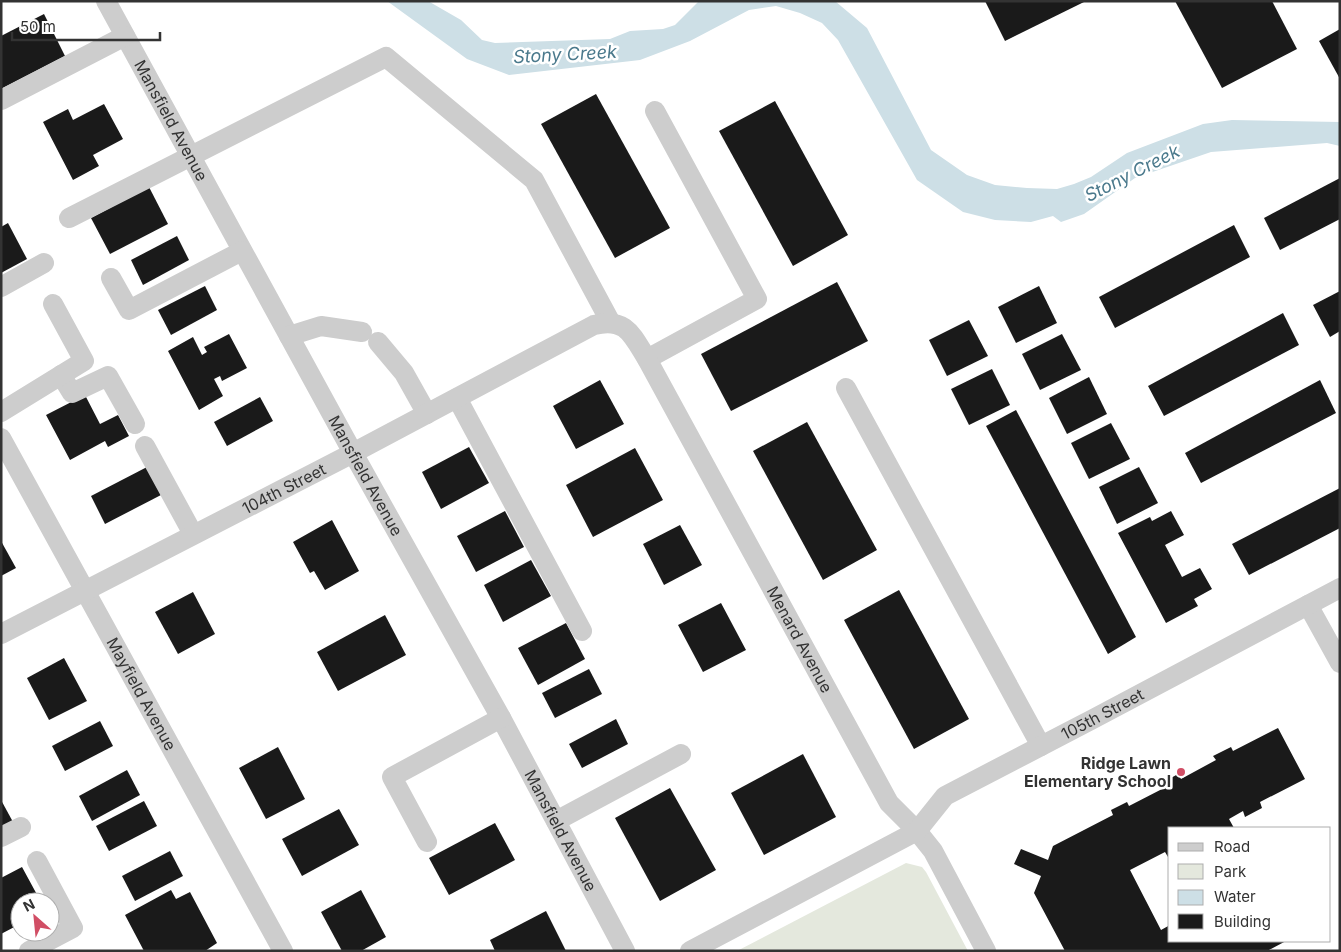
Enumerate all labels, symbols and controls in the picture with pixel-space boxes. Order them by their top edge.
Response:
scale bar [12,10,160,42]
text: 50 m [20,17,56,36]
water label: Stony Creek [513,41,619,67]
street label: Mansfield Avenue [130,56,212,184]
water label: Stony Creek [1081,140,1184,206]
street label: Mansfield Avenue [324,412,407,539]
street label: 104th Street [239,459,329,518]
street label: Menard Avenue [763,582,837,696]
street label: Mayfield Avenue [103,634,181,754]
street label: 105th Street [1058,684,1147,744]
place label: Ridge Lawn Elementary School [1024,753,1171,791]
street label: Mansfield Avenue [520,766,601,895]
marker: Ridge Lawn Elementary School [1175,766,1187,778]
legend [1168,827,1331,942]
text: Road [1214,837,1250,856]
text: Park [1214,862,1247,881]
text: Water [1214,887,1256,906]
north arrow [10,892,60,942]
text: N [20,895,37,915]
text: Building [1214,912,1271,931]

